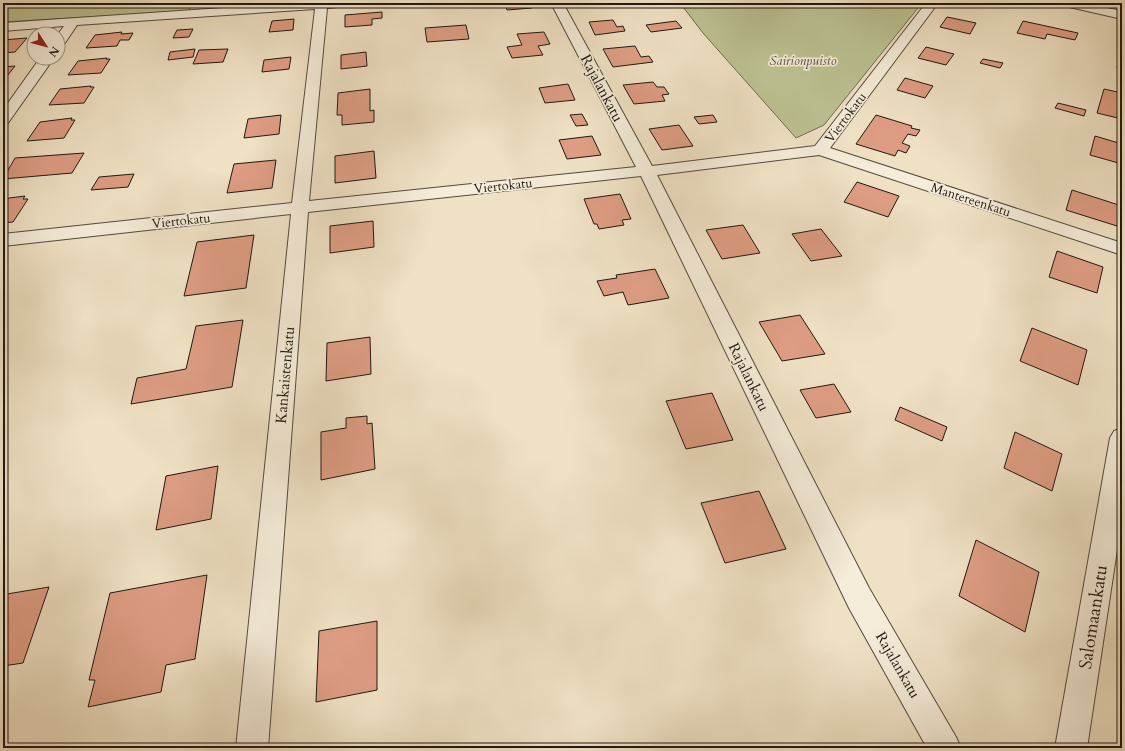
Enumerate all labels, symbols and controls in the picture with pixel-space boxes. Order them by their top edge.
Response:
north arrow [26,26,66,66]
text: N [45,43,63,60]
street label: Rajalankatu [576,51,628,125]
park label: Sairionpuisto [769,52,837,70]
street label: Viertokatu [821,89,871,147]
street label: Viertokatu [473,174,533,198]
street label: Mantereenkatu [928,179,1013,221]
street label: Viertokatu [151,209,211,233]
street label: Kankaistenkatu [271,326,299,424]
street label: Rajalankatu [724,339,774,415]
street label: Salomaankatu [1073,563,1114,671]
street label: Rajalankatu [871,628,925,702]

